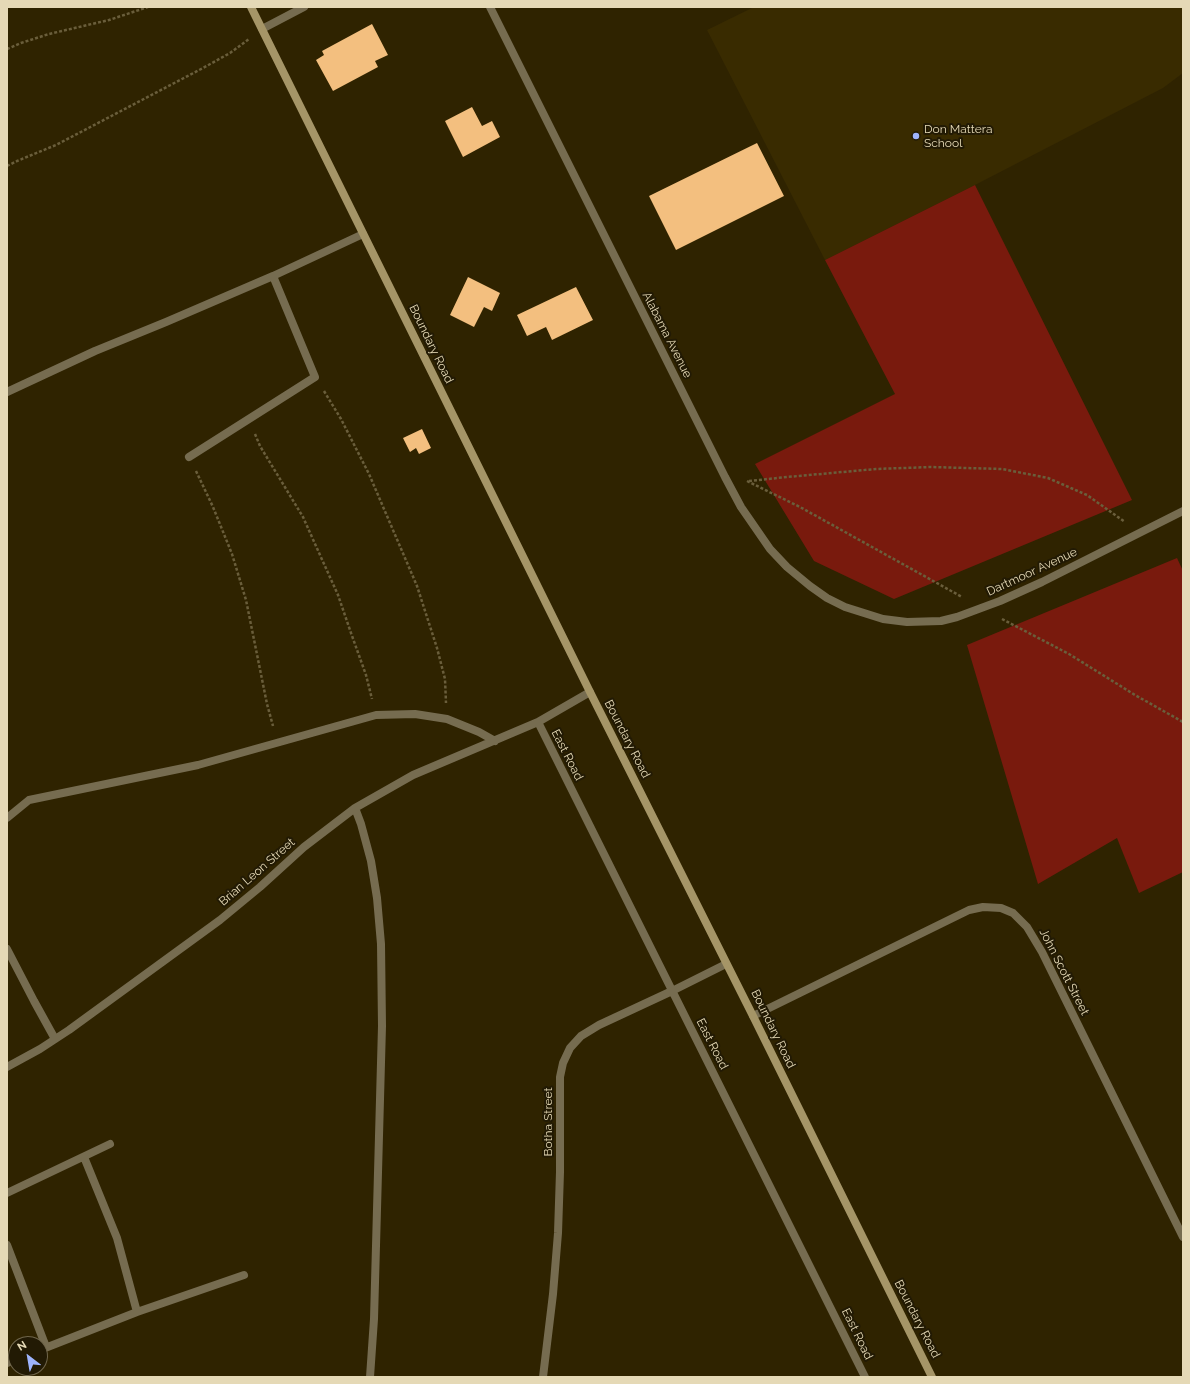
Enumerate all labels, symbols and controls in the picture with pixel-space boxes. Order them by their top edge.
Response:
place label: Don Mattera School [924,122,992,150]
marker: Don Mattera School [911,131,921,141]
street label: Alabama Avenue [639,290,695,380]
street label: Boundary Road [406,302,456,386]
street label: Dartmoor Avenue [985,545,1079,599]
street label: Boundary Road [601,697,653,781]
street label: East Road [548,727,586,783]
street label: Brian Leon Street [216,835,298,909]
street label: John Scott Street [1036,926,1092,1018]
street label: Boundary Road [748,987,798,1071]
street label: East Road [693,1016,731,1072]
street label: Botha Street [541,1088,555,1156]
street label: Boundary Road [891,1277,943,1361]
street label: East Road [838,1306,876,1362]
north arrow [8,1336,48,1376]
text: N [15,1338,29,1354]

